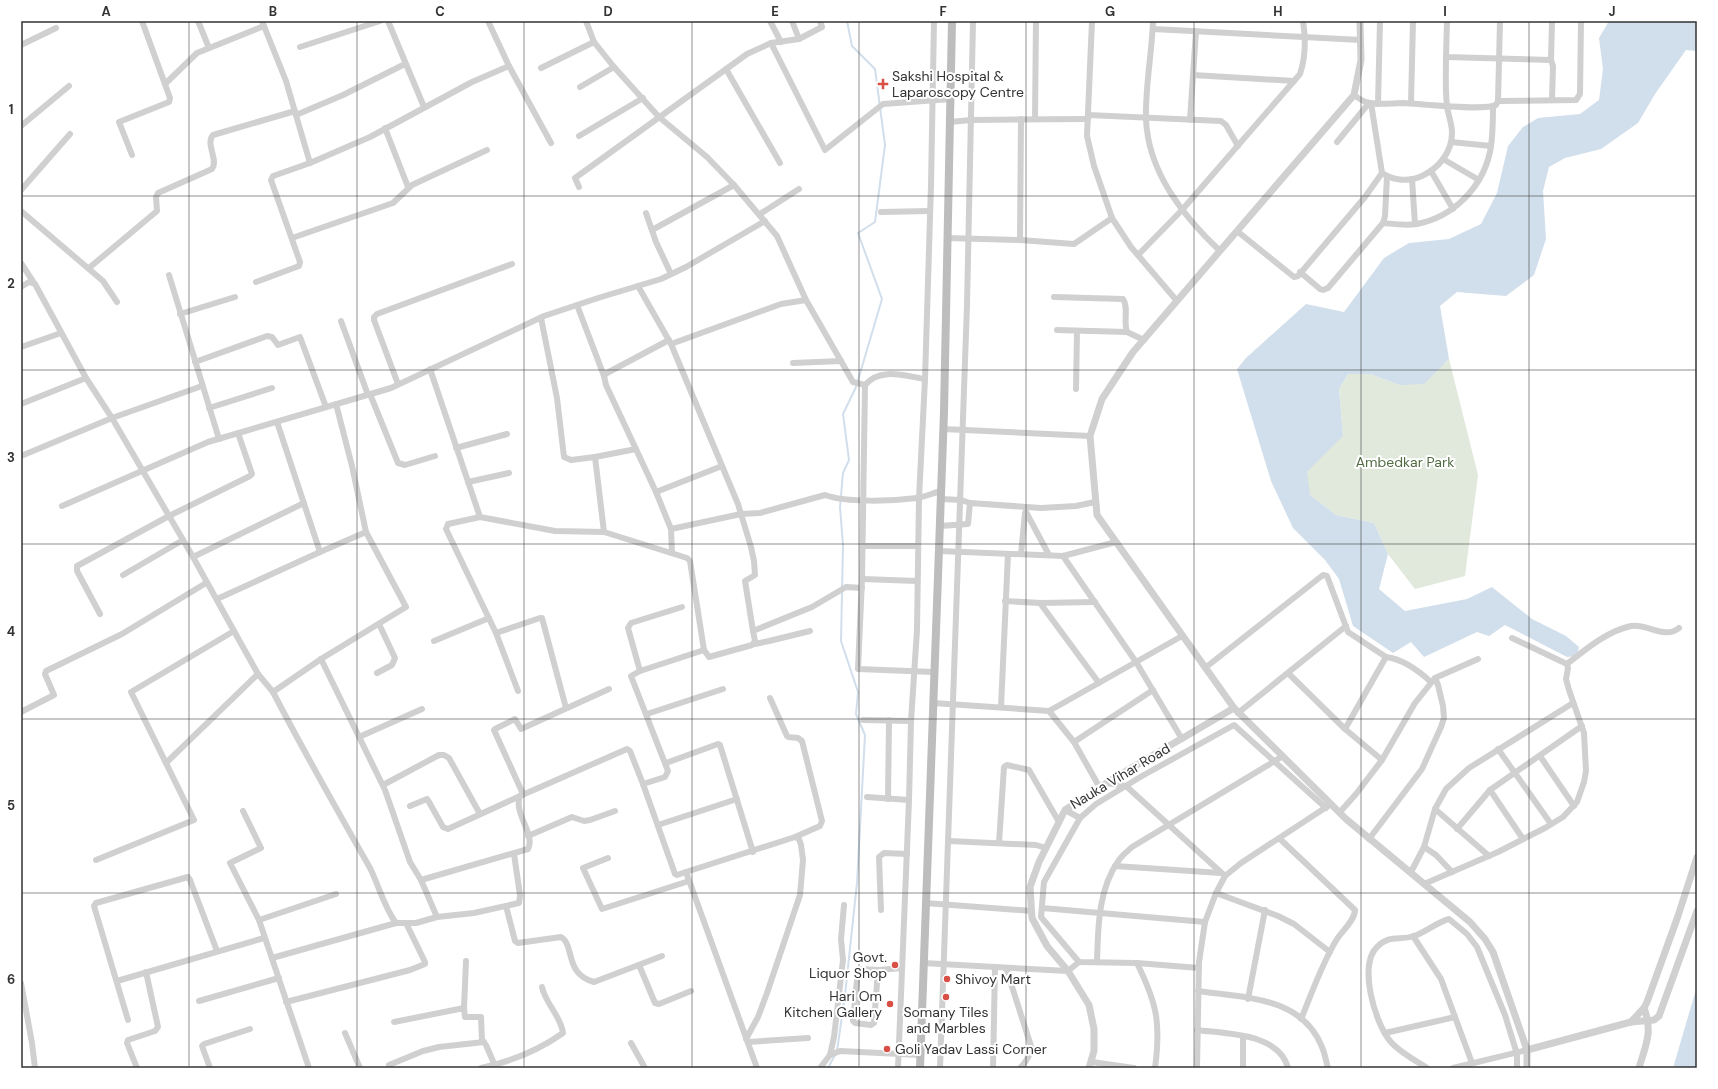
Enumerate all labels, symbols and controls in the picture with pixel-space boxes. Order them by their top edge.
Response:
text: A [101,3,111,20]
text: B [269,3,277,20]
text: C [435,3,445,20]
text: D [603,3,613,20]
text: E [771,3,779,20]
text: F [939,3,947,20]
text: G [1105,3,1115,20]
text: H [1273,3,1283,20]
text: I [1443,3,1447,20]
text: J [1608,3,1616,20]
place label: Sakshi Hospital & Laparoscopy Centre [892,67,1024,101]
marker: Sakshi Hospital & Laparoscopy Centre [877,78,889,90]
text: 1 [9,101,13,118]
text: 2 [7,275,15,292]
text: 3 [7,449,15,466]
park label: Ambedkar Park [1356,453,1454,471]
text: 4 [7,623,15,640]
street label: Nauka Vihar Road [1067,739,1173,813]
text: 5 [7,797,15,814]
place label: Govt. Liquor Shop [809,948,887,982]
marker: Govt. Liquor Shop [890,960,900,970]
place label: Shivoy Mart [955,970,1031,988]
text: 6 [7,971,15,988]
marker: Shivoy Mart [942,974,952,984]
place label: Hari Om Kitchen Gallery [784,987,882,1021]
marker: Somany Tiles and Marbles [941,992,951,1002]
marker: Hari Om Kitchen Gallery [885,999,895,1009]
place label: Somany Tiles and Marbles [903,1003,989,1037]
place label: Goli Yadav Lassi Corner [895,1040,1047,1058]
marker: Goli Yadav Lassi Corner [882,1044,892,1054]

